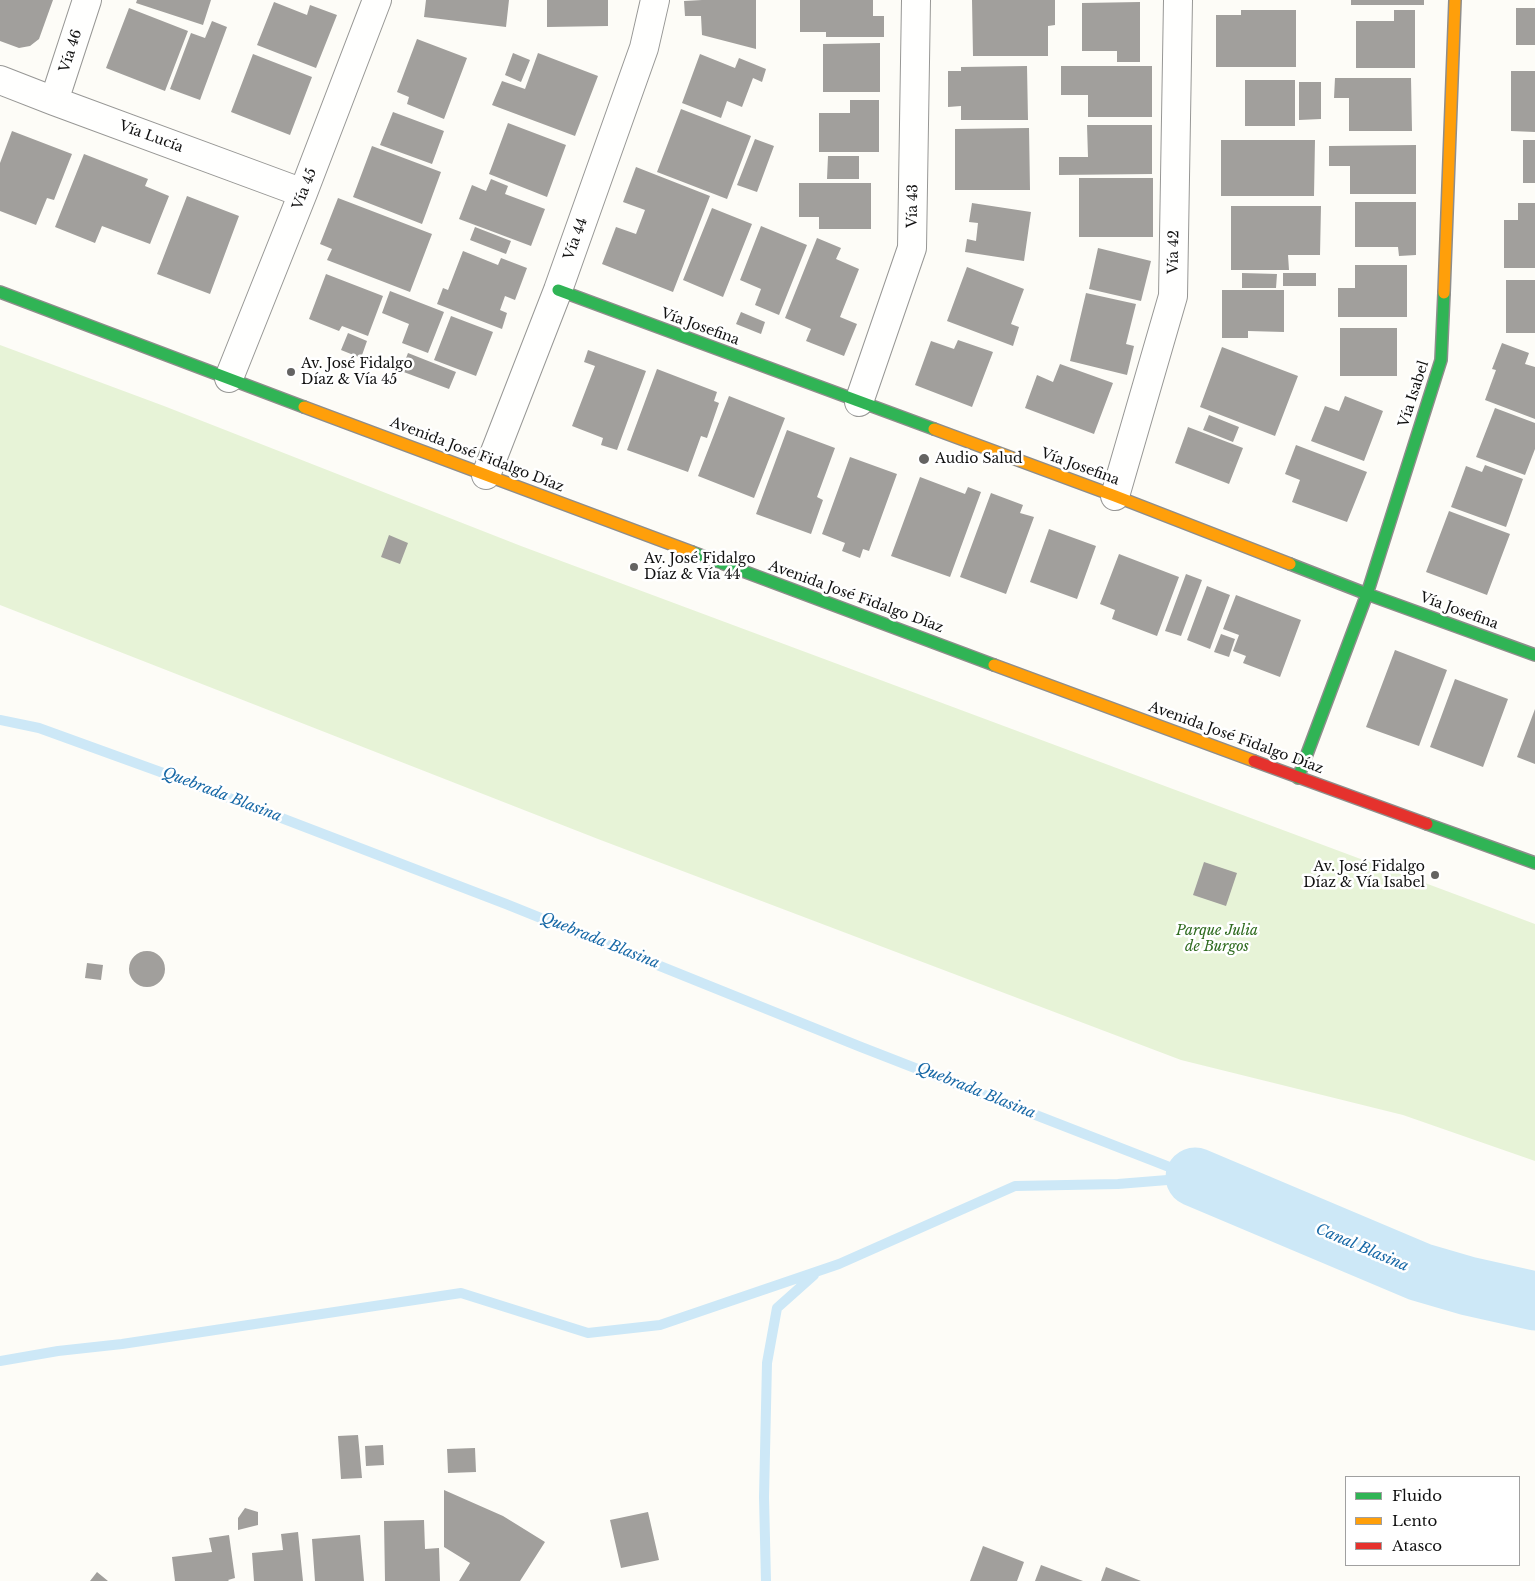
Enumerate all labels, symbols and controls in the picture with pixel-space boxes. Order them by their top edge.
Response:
street label: Vía 46 [56,27,86,75]
street label: Vía Lucía [117,118,185,156]
street label: Vía 45 [289,166,321,212]
street label: Vía 43 [904,184,922,228]
street label: Vía 44 [561,216,591,262]
street label: Vía 42 [1165,230,1183,274]
street label: Vía Josefina [658,305,742,349]
place label: Av. José Fidalgo Díaz & Vía 45 [301,356,413,388]
street label: Vía Isabel [1395,359,1433,429]
marker: Av. José Fidalgo Díaz & Vía 45 [285,366,297,378]
street label: Avenida José Fidalgo Díaz [388,414,566,496]
street label: Vía Josefina [1038,445,1122,489]
place label: Audio Salud [935,451,1023,467]
marker: Audio Salud [917,452,931,466]
place label: Av. José Fidalgo Díaz & Vía 44 [644,551,756,584]
street label: Avenida José Fidalgo Díaz [766,558,946,636]
marker: Av. José Fidalgo Díaz & Vía 44 [628,561,640,573]
street label: Vía Josefina [1417,589,1501,633]
street label: Avenida José Fidalgo Díaz [1146,699,1326,777]
water label: Quebrada Blasina [160,764,284,826]
place label: Av. José Fidalgo Díaz & Vía Isabel [1303,859,1425,892]
marker: Av. José Fidalgo Díaz & Vía Isabel [1429,869,1441,881]
water label: Quebrada Blasina [538,909,662,973]
park label: Parque Julia de Burgos [1176,923,1258,956]
water label: Quebrada Blasina [914,1059,1038,1123]
water label: Canal Blasina [1313,1220,1411,1276]
legend [1345,1476,1520,1566]
text: Fluido [1392,1486,1442,1505]
text: Lento [1392,1511,1437,1530]
text: Atasco [1392,1536,1442,1555]

